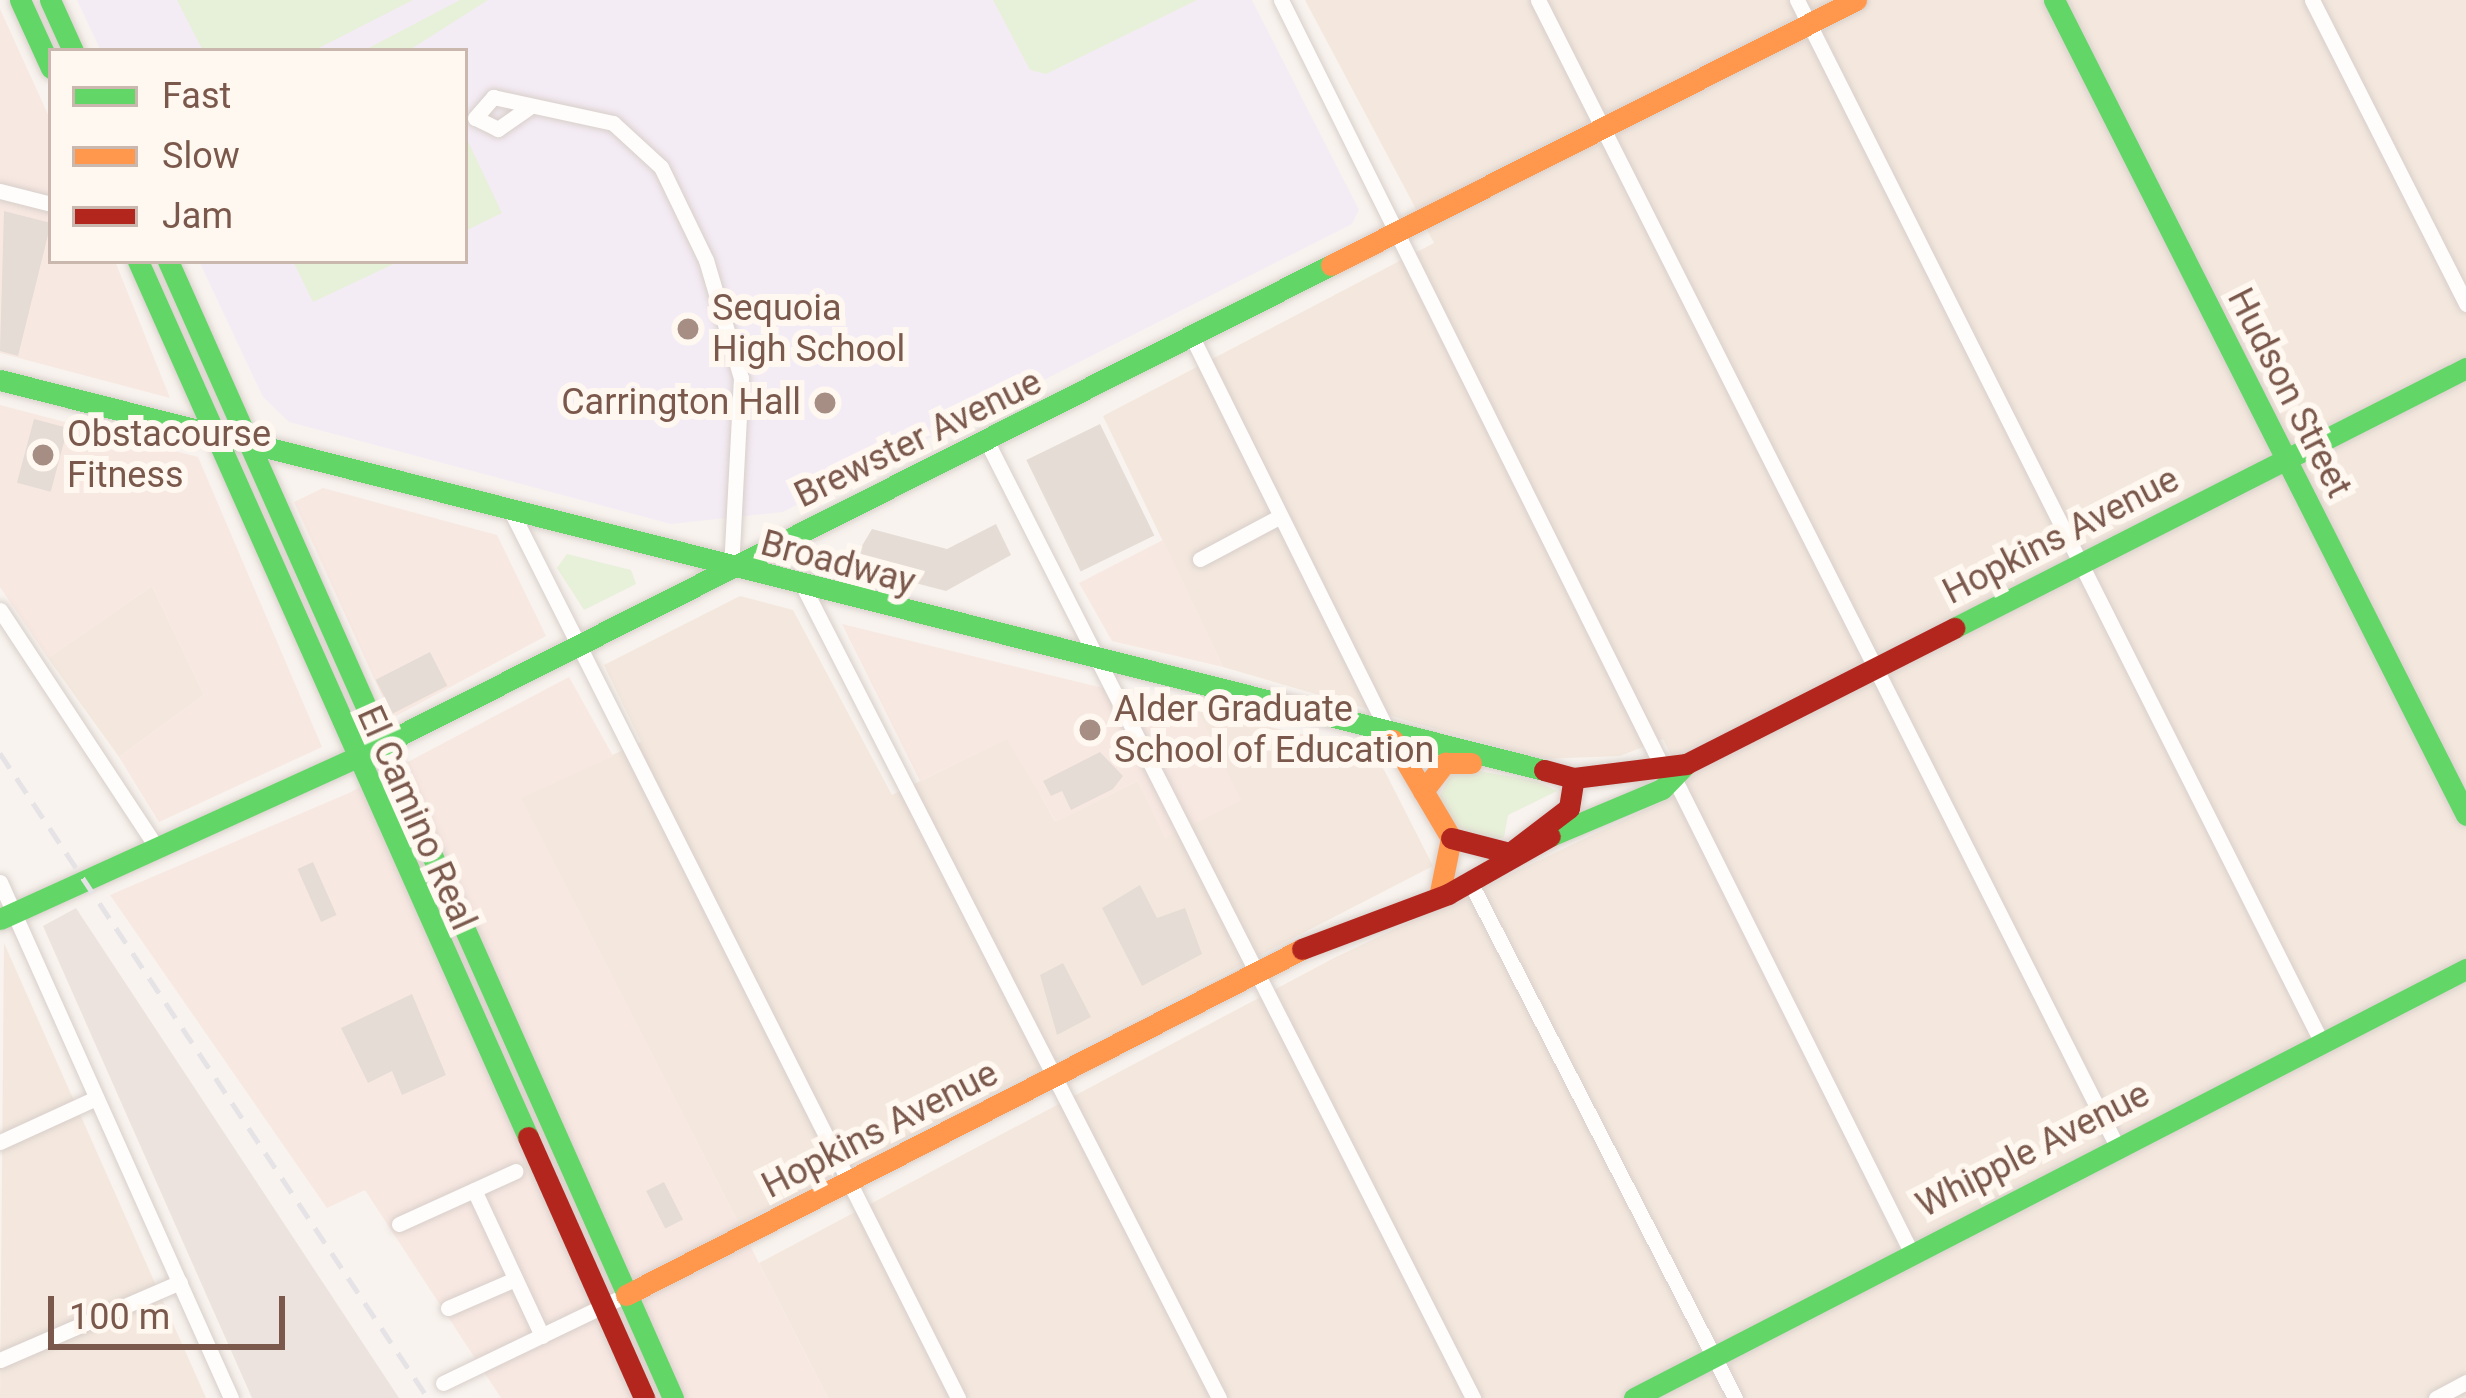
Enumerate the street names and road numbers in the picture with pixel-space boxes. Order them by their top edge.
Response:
street label: Hudson Street [2218,281,2360,505]
street label: Brewster Avenue [788,361,1048,517]
street label: Hopkins Avenue [1936,458,2186,614]
street label: Broadway [756,522,920,604]
street label: El Camino Real [347,699,485,937]
street label: Hopkins Avenue [755,1052,1005,1208]
street label: Whipple Avenue [1909,1073,2157,1227]

